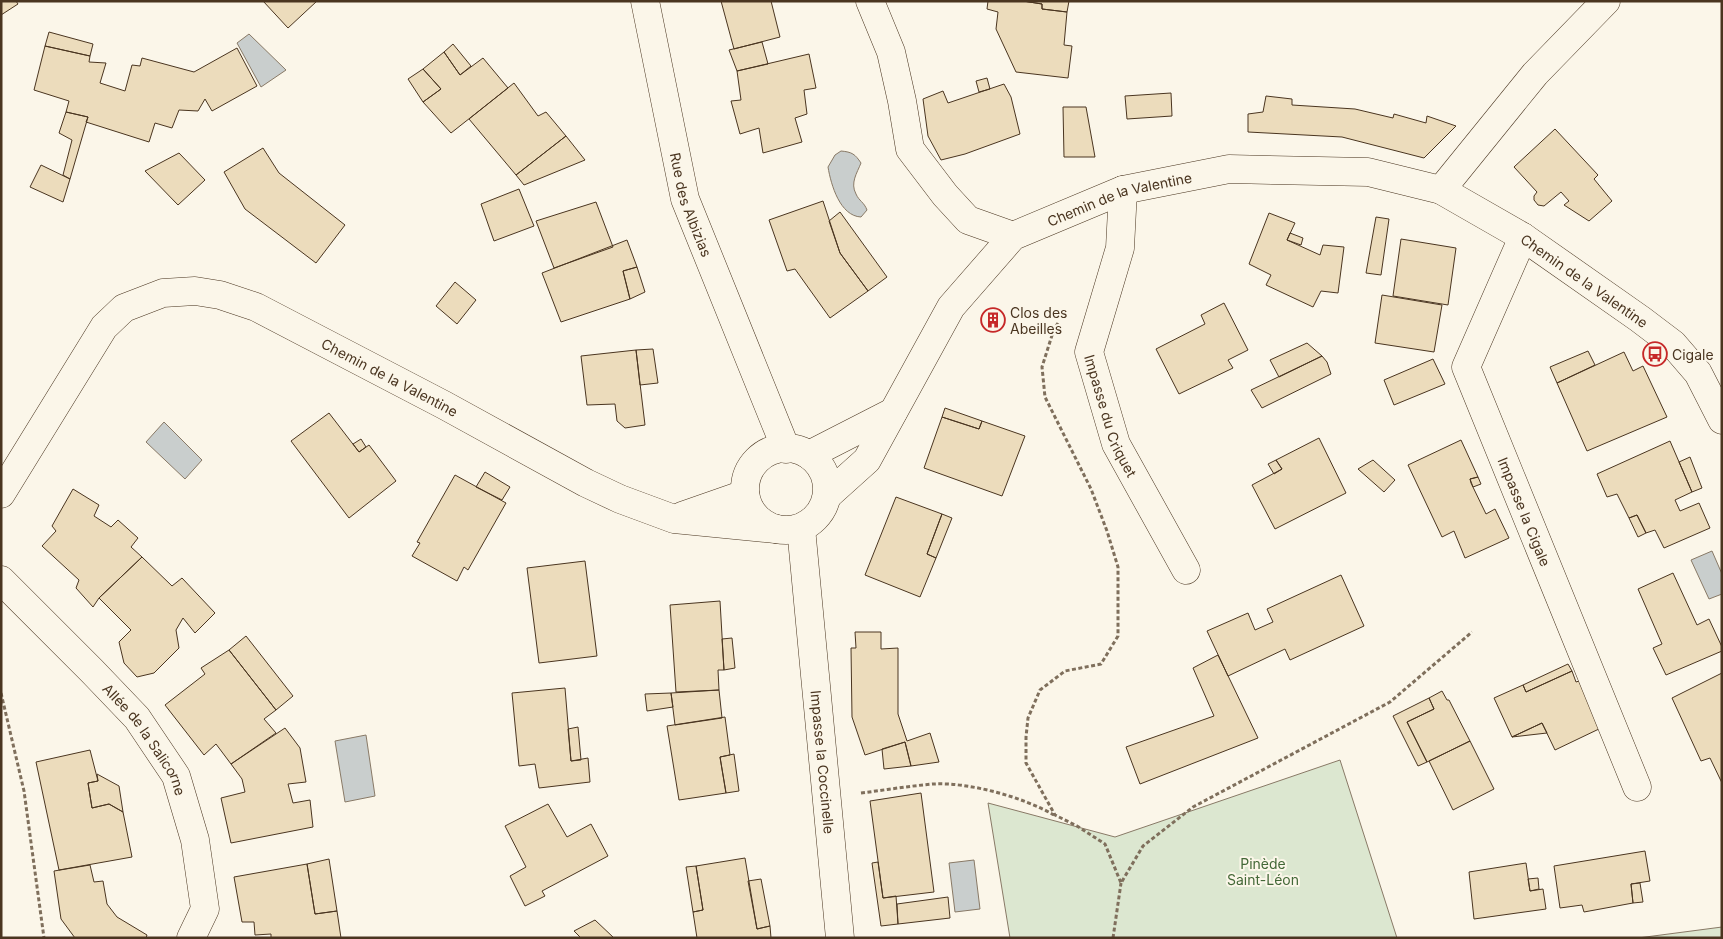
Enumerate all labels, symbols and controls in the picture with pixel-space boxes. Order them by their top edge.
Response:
street label: Rue des Albizias [667,151,716,259]
street label: Chemin de la Valentine [1044,168,1193,229]
street label: Chemin de la Valentine [1518,230,1652,331]
place label: Clos des Abeilles [1010,304,1067,337]
building icon: Clos des Abeilles [980,307,1006,333]
street label: Chemin de la Valentine [319,334,461,420]
bus stop icon: Cigale [1642,341,1668,367]
place label: Cigale [1672,346,1714,363]
street label: Impasse du Criquet [1082,352,1141,480]
street label: Impasse la Cigale [1495,454,1555,569]
street label: Allée de la Salicorne [100,680,190,797]
street label: Impasse la Coccinelle [808,689,839,835]
park label: Pinède Saint-Léon [1227,855,1299,888]

